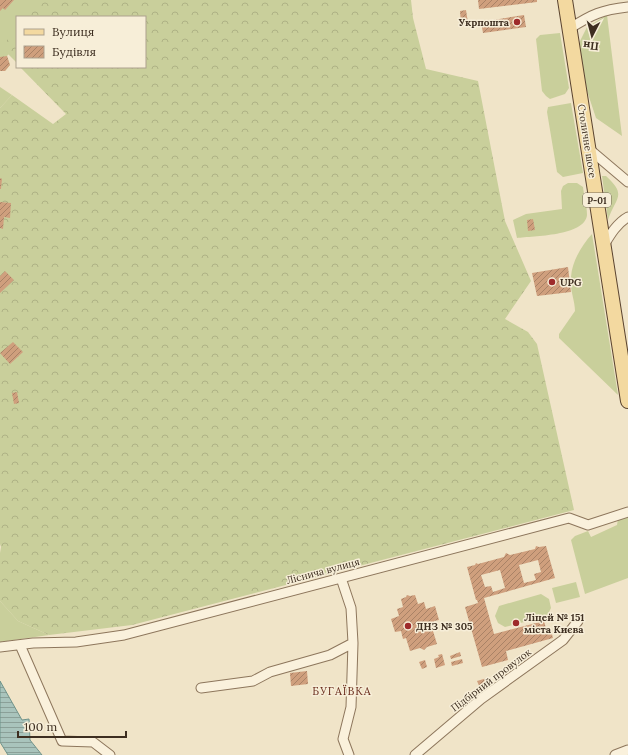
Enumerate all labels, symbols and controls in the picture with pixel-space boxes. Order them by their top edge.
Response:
legend [16,16,146,68]
place label: Укрпошта [459,16,510,29]
north arrow [572,16,612,56]
marker: Укрпошта [512,17,522,27]
text: Вулиця [52,24,94,39]
text: Пн [582,38,600,54]
text: Будівля [52,44,96,59]
street label: Столичне шосе [575,103,599,179]
road number: Р-01 [583,193,611,207]
place label: UPG [560,276,582,289]
marker: UPG [547,277,557,287]
street label: Ліснича вулиця [285,555,361,587]
place label: Ліцей № 151 міста Києва [524,611,584,636]
marker: Ліцей № 151 міста Києва [511,618,521,628]
place label: ДНЗ № 305 [416,620,473,633]
marker: ДНЗ № 305 [403,621,413,631]
street label: Підбірний провулок [448,645,534,715]
district label: БУГАЇВКА [312,684,372,698]
scale bar [18,713,126,739]
text: 100 m [24,719,57,734]

